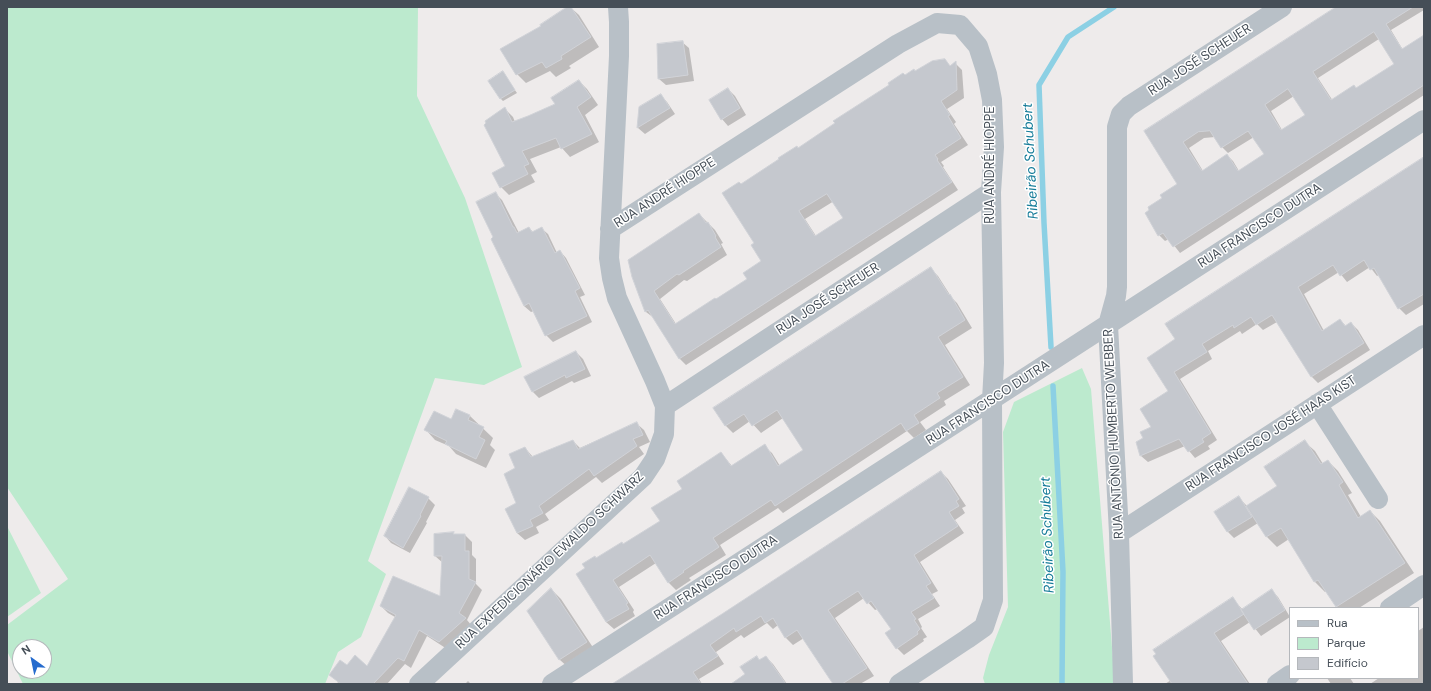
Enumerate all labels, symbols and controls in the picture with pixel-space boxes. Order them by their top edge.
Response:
street label: RUA JOSÉ SCHEUER [1146,21,1254,99]
water label: Ribeirão Schubert [1020,102,1042,220]
street label: RUA ANDRÉ HIOPPE [983,106,999,224]
street label: RUA ANDRÉ HIOPPE [612,154,718,232]
street label: RUA FRANCISCO DUTRA [1195,180,1325,272]
street label: RUA JOSÉ SCHEUER [774,260,882,338]
street label: RUA ANTÔNIO HUMBERTO WEBBER [1101,329,1127,539]
street label: RUA FRANCISCO DUTRA [923,357,1053,449]
street label: RUA FRANCISCO JOSÉ HAAS KIST [1183,373,1359,495]
street label: RUA EXPEDICIONÁRIO EWALDO SCHWARZ [453,469,647,653]
water label: Ribeirão Schubert [1038,476,1058,594]
street label: RUA FRANCISCO DUTRA [651,532,781,624]
legend [1289,607,1419,679]
text: Rua [1327,615,1348,631]
text: Parque [1327,635,1366,651]
north arrow [12,639,52,679]
text: N [19,642,33,658]
text: Edifício [1327,655,1368,671]

